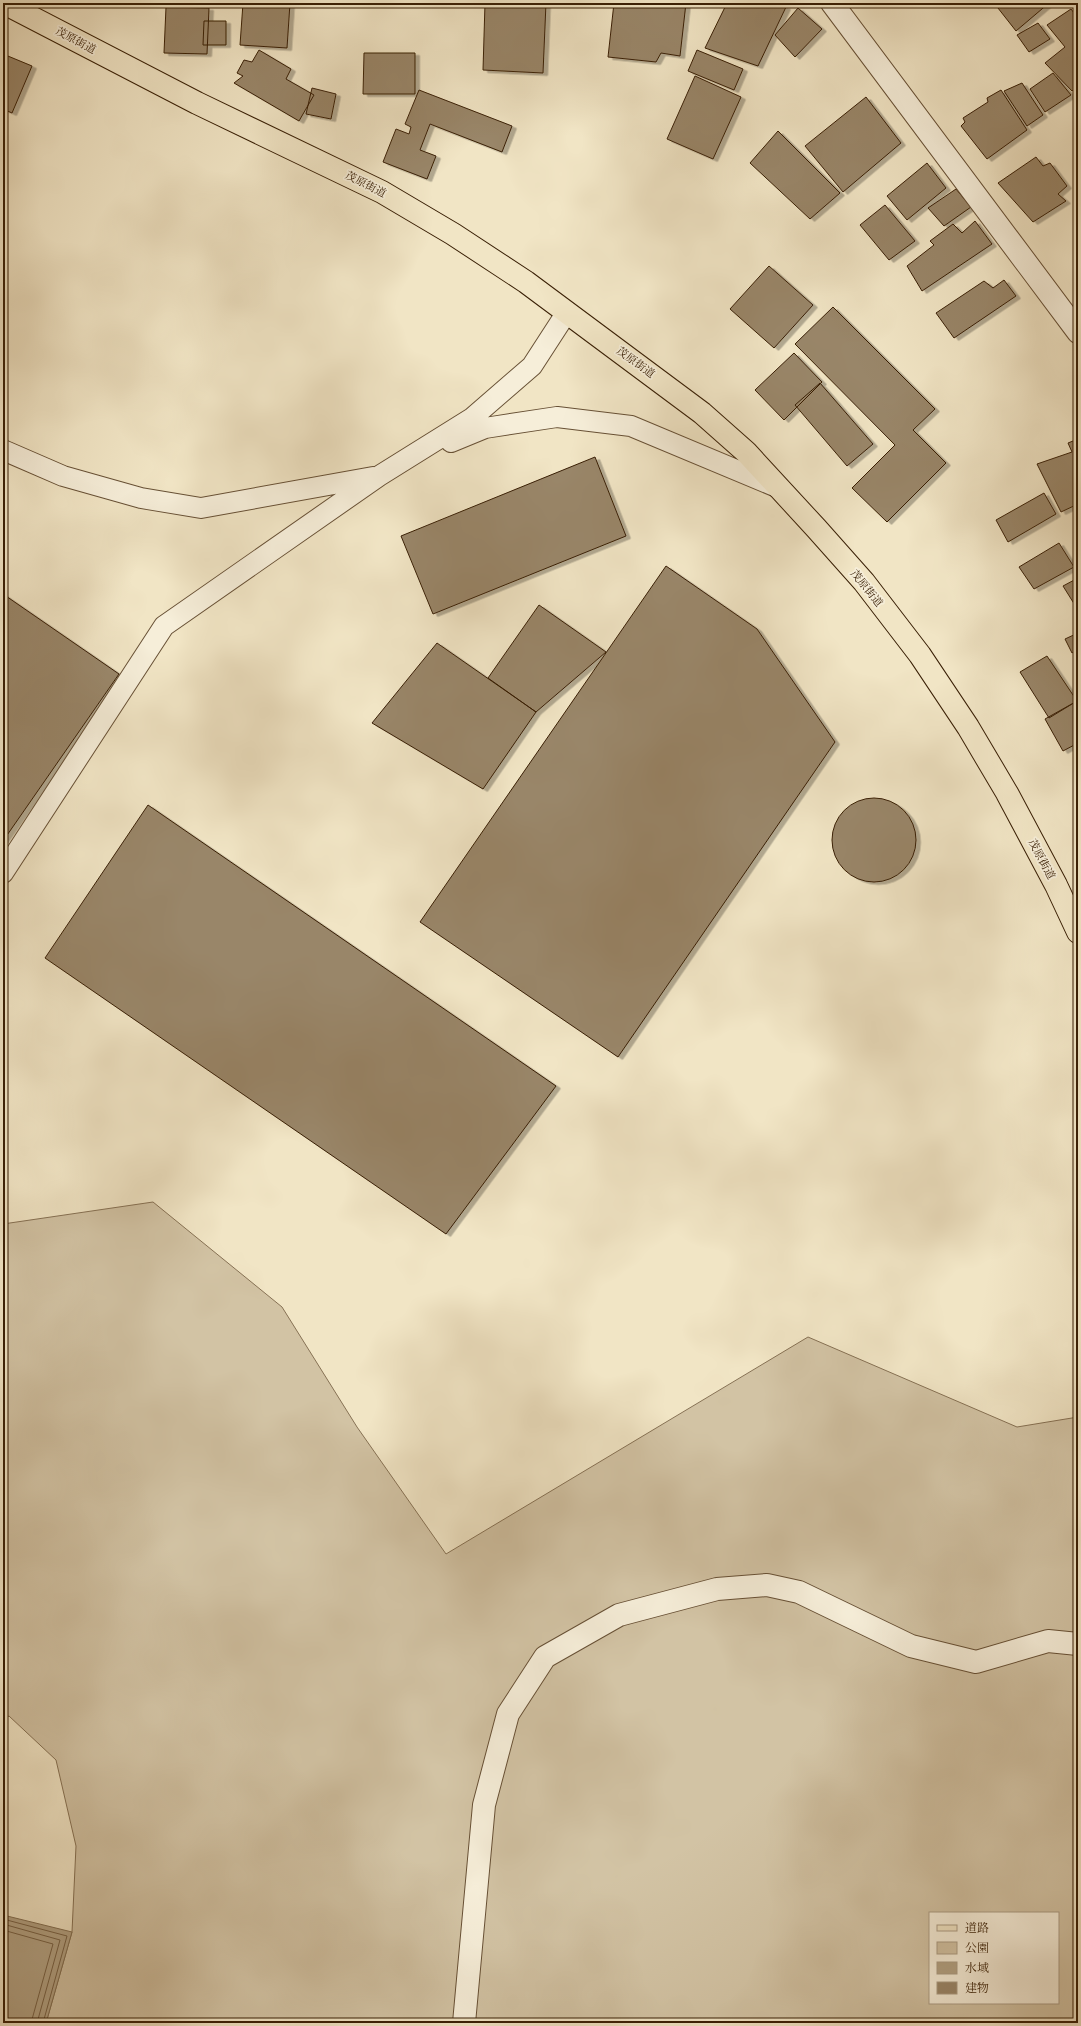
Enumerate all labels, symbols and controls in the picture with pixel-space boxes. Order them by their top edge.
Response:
street label: 茂原街道 [53,24,98,57]
street label: 茂原街道 [343,169,388,201]
street label: 茂原街道 [613,344,657,381]
street label: 茂原街道 [847,567,886,610]
street label: 茂原街道 [1025,837,1058,882]
legend [929,1912,1059,2004]
text: 道路 [965,1921,989,1936]
text: 公園 [965,1941,989,1956]
text: 水域 [965,1961,989,1976]
text: 建物 [965,1981,989,1996]

